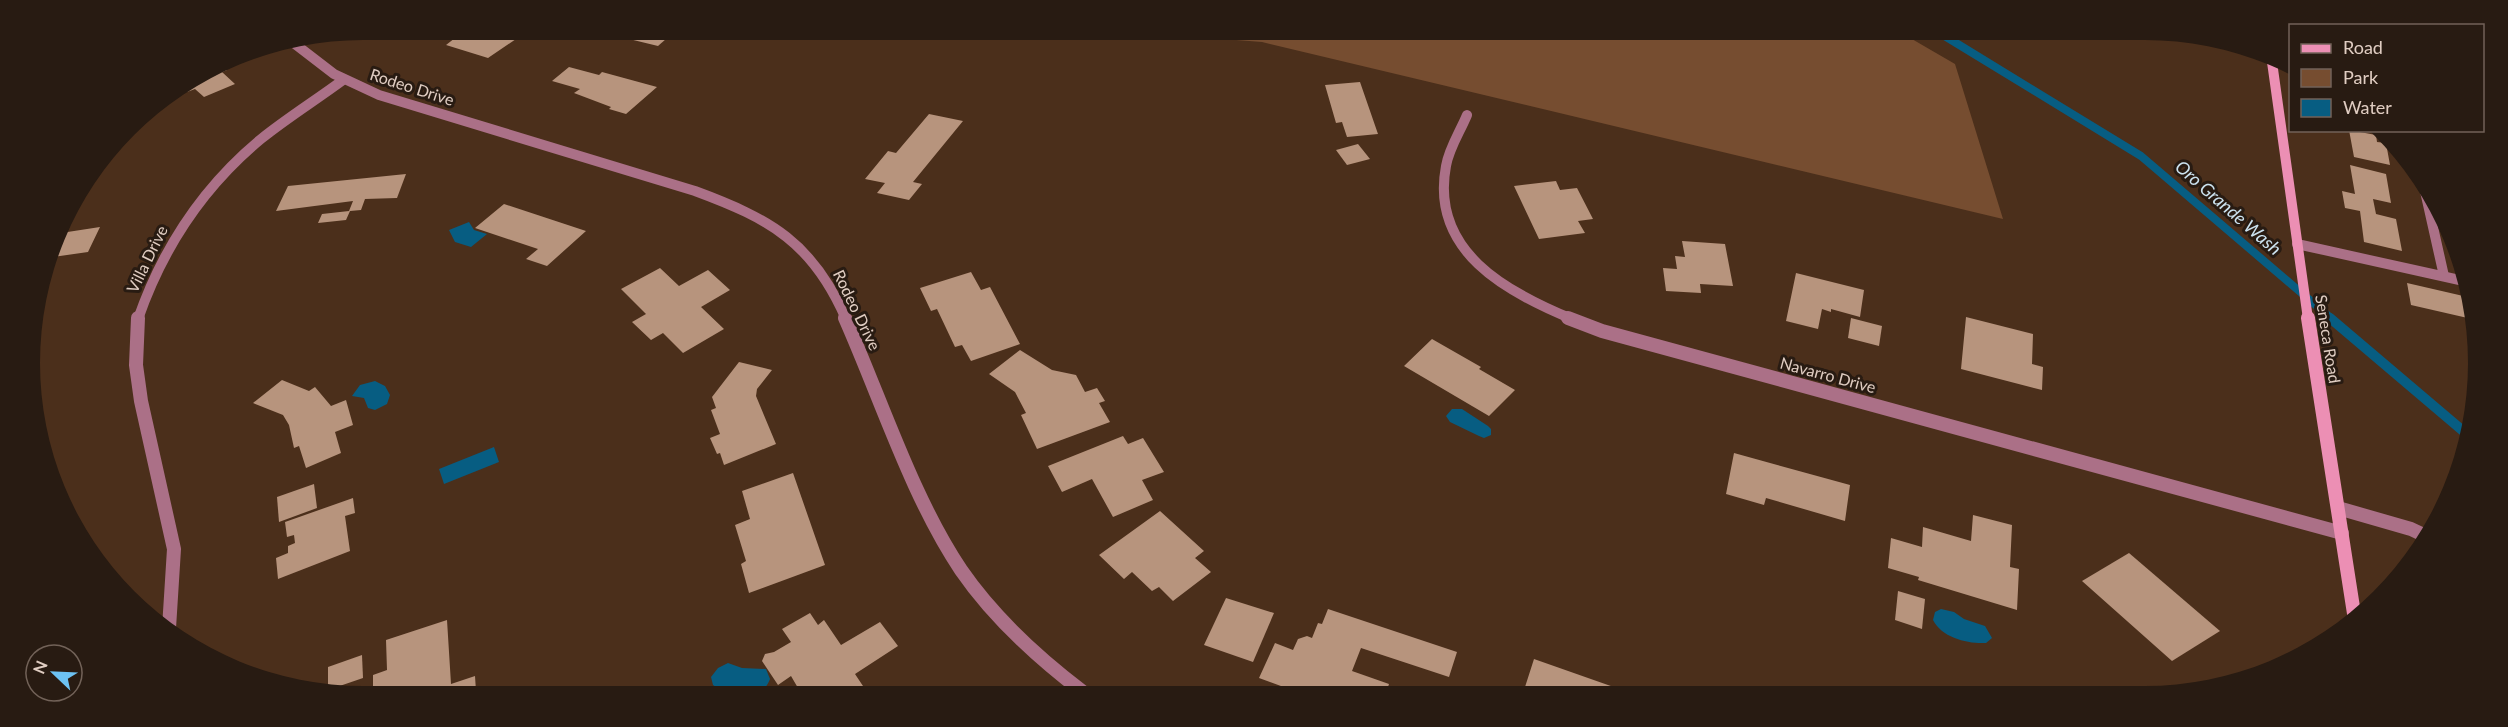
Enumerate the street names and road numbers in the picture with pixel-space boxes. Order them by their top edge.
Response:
street label: Rodeo Drive [368,64,457,109]
street label: Villa Drive [122,222,171,295]
street label: Rodeo Drive [830,266,885,353]
street label: Seneca Road [2312,293,2345,385]
street label: Navarro Drive [1778,353,1878,396]

